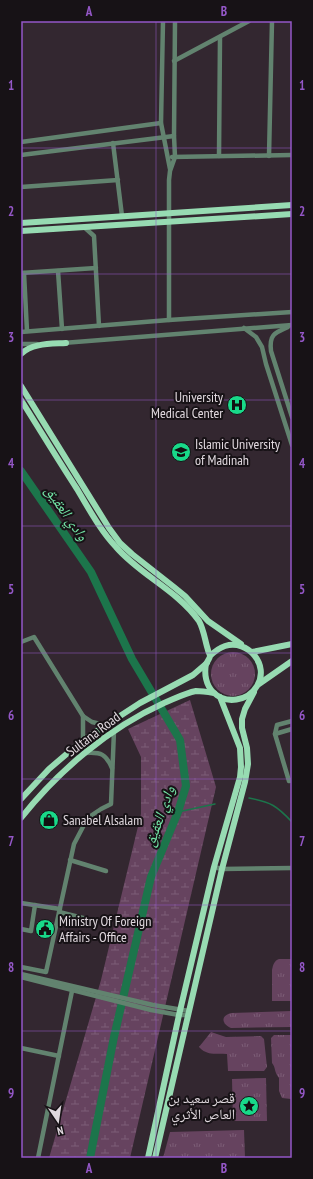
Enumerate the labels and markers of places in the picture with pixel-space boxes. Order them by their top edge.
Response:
place label: University Medical Center [151,388,224,422]
hospital icon: University Medical Center [226,394,248,416]
place label: Islamic University of Madinah [195,435,281,469]
school or university icon: Islamic University of Madinah [170,441,192,463]
shop icon: Sanabel Alsalam [38,809,60,831]
place label: Sanabel Alsalam [63,811,142,829]
place label: Ministry Of Foreign Affairs - Office [59,912,151,946]
public building icon: Ministry Of Foreign Affairs - Office [34,918,56,940]
place label: قصر سعيد بن العاص الأثري [168,1089,235,1126]
place icon: قصر سعيد بن العاص الأثري [238,1095,260,1117]

